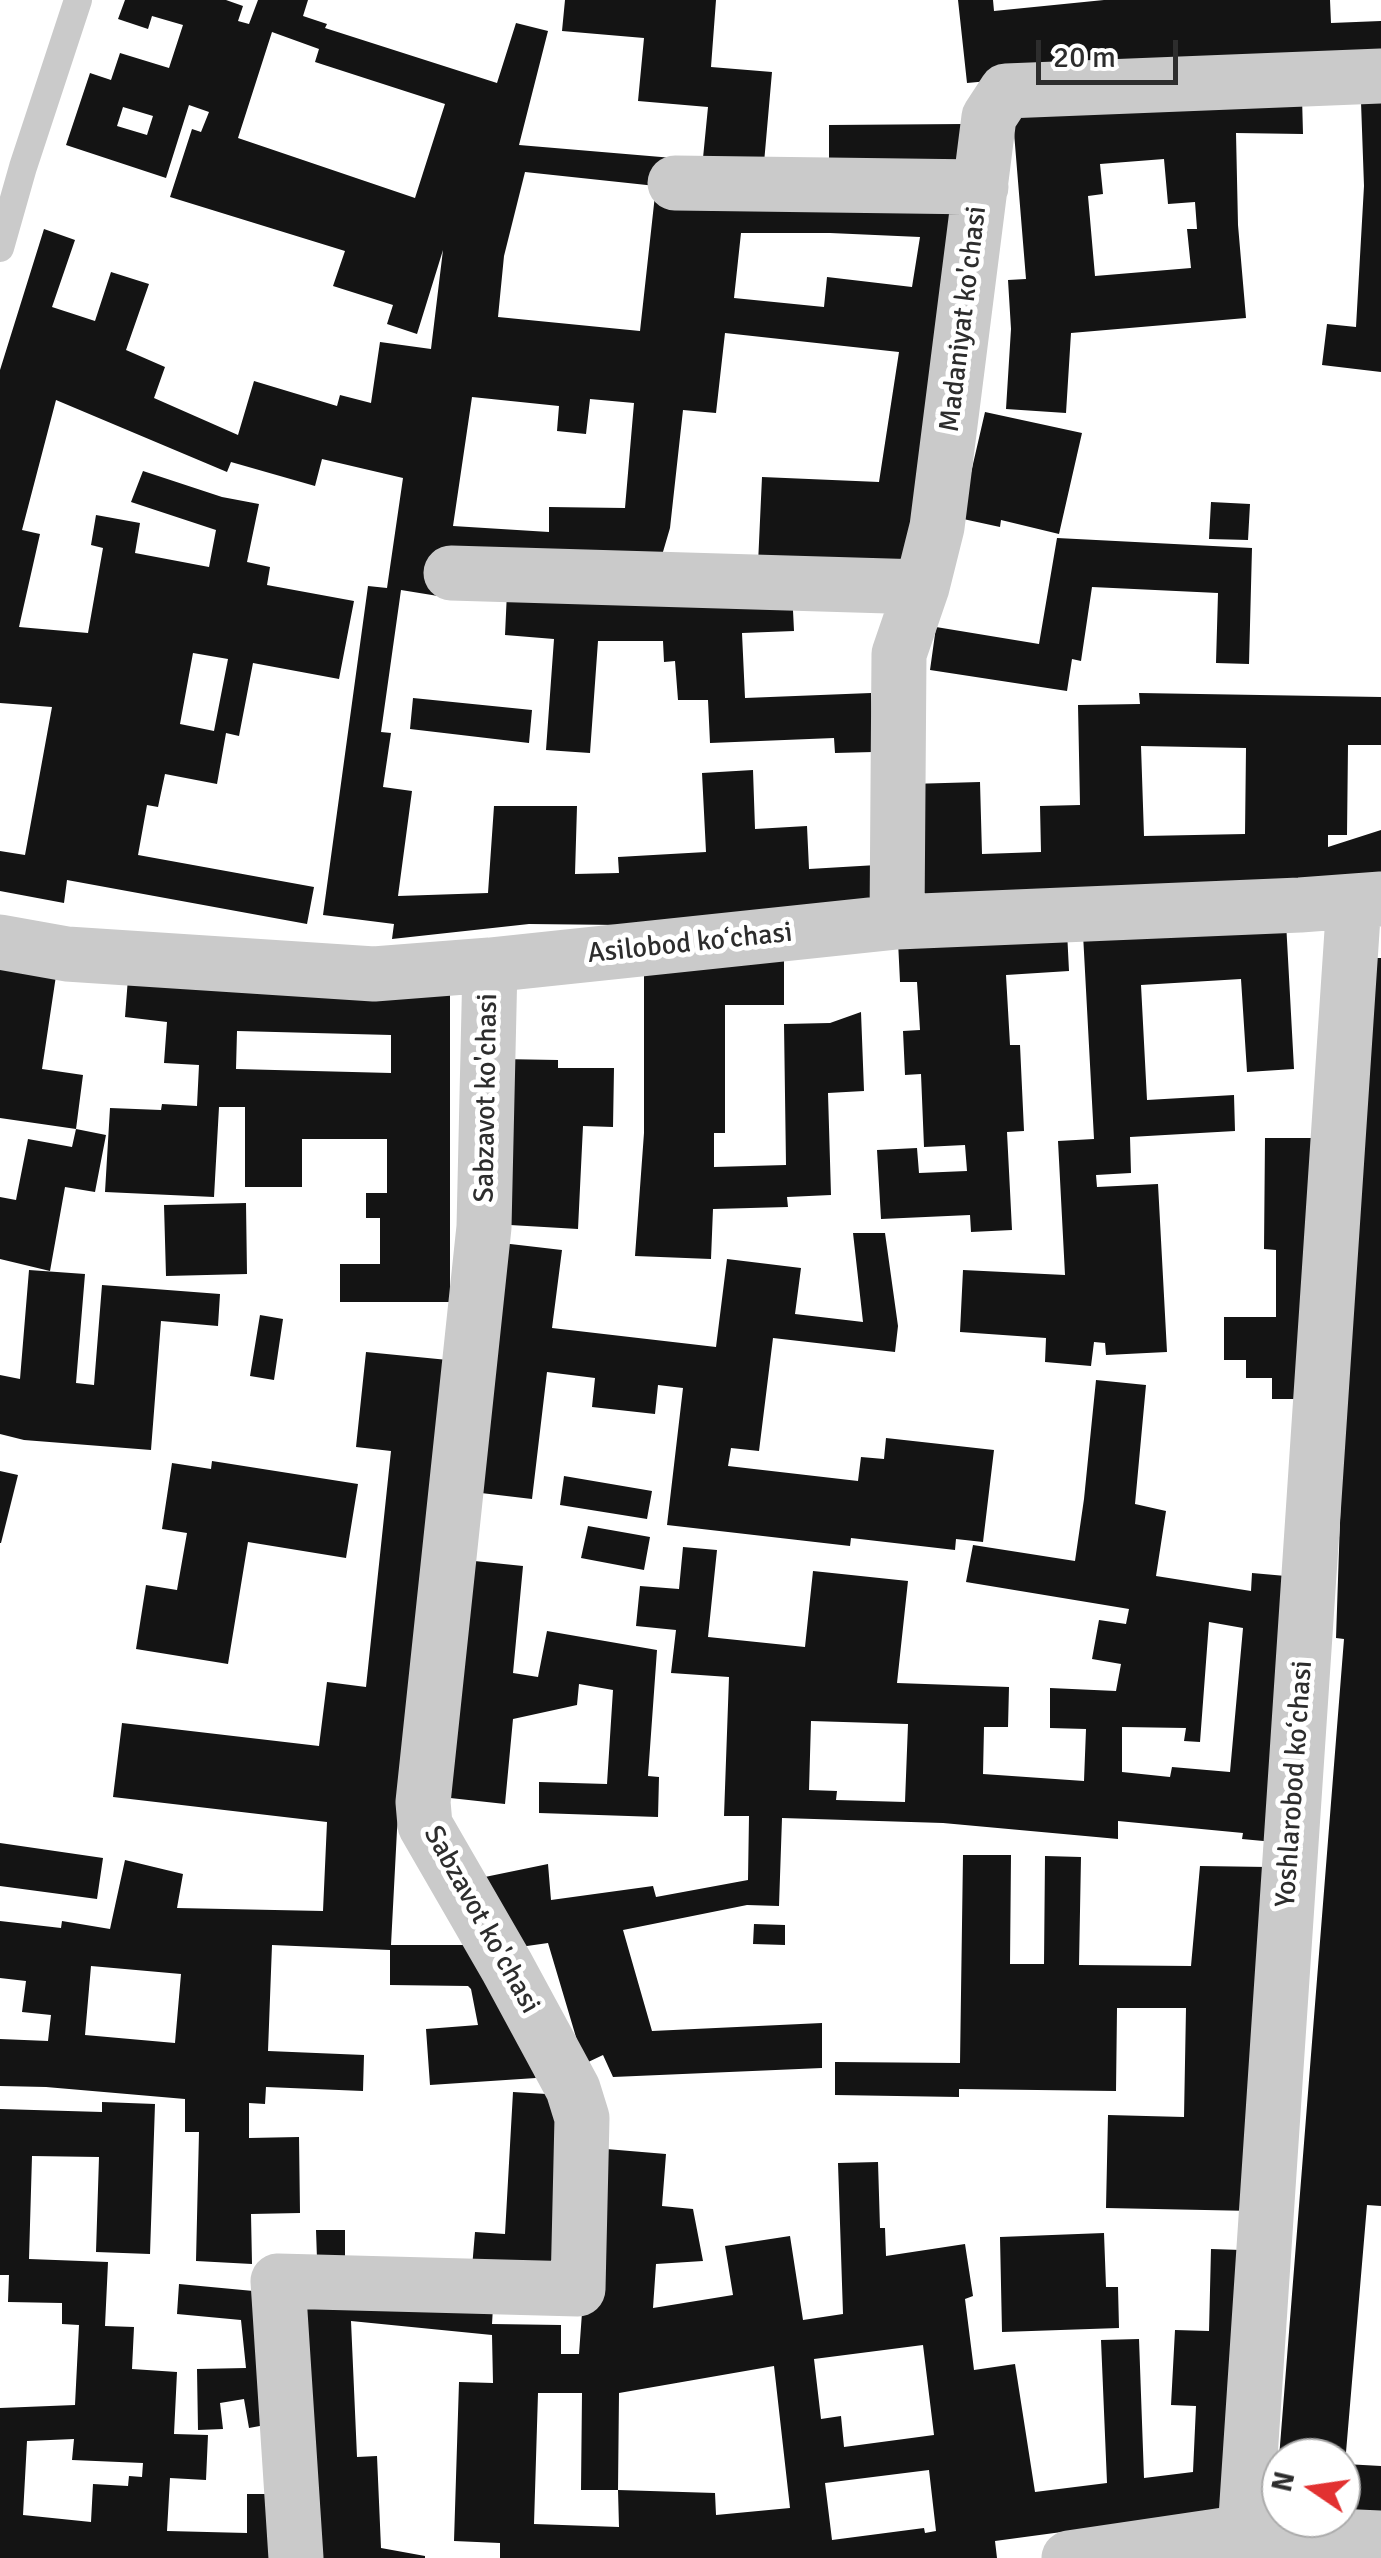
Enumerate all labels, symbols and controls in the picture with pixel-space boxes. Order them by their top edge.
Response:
scale bar [1041,20,1184,82]
text: 20 m [1053,39,1116,76]
street label: Madaniyat ko'chasi [933,204,995,434]
street label: Asilobod koʻchasi [586,917,794,971]
street label: Sabzavot ko'chasi [468,993,506,1203]
street label: Yoshlarobod koʻchasi [1270,1659,1320,1909]
street label: Sabzavot ko'chasi [416,1820,546,2020]
north arrow [1261,2438,1361,2538]
text: N [1265,2468,1302,2495]

